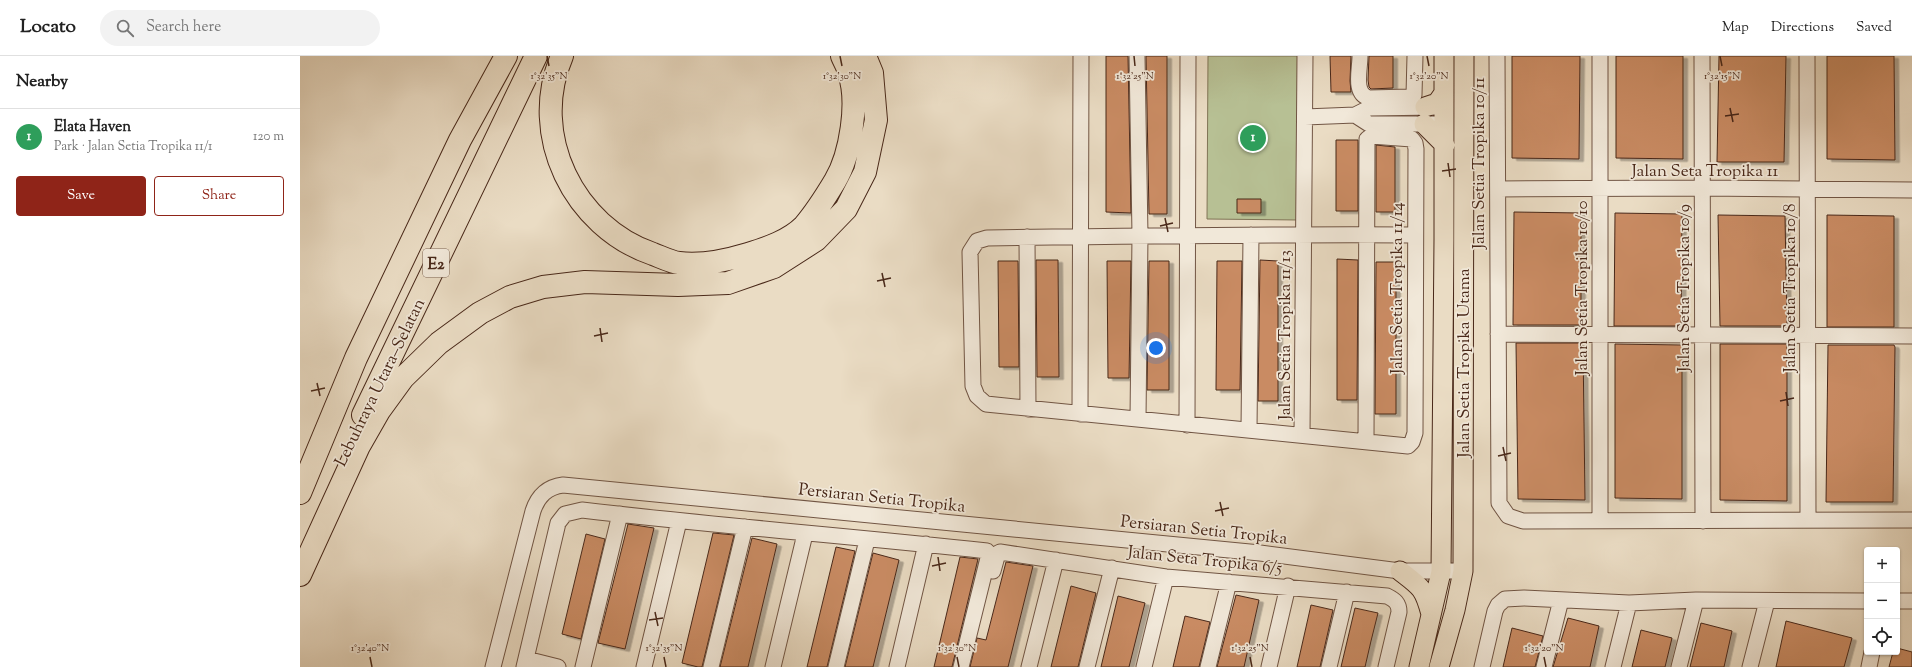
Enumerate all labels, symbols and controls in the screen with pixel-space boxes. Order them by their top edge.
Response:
search box [100,10,380,46]
text: Locato [20,14,76,41]
icon: search [114,17,136,39]
text: Search here [146,17,221,38]
text: Map [1722,18,1749,38]
text: Directions [1771,18,1834,38]
text: Saved [1856,18,1892,38]
text: 1°32'35"N [531,69,567,84]
text: 1°32'30"N [823,69,861,84]
text: 1°32'25"N [1116,69,1154,84]
text: 1°32'20"N [1410,69,1449,84]
text: 1°32'15"N [1704,69,1740,84]
text: Nearby [16,70,68,94]
street label: Jalan Setia Tropika 10/11 [1468,77,1492,250]
text: Elata Haven [54,117,131,138]
pin: 1 [1240,123,1266,153]
text: 1 [27,128,31,146]
text: 120 m [253,128,284,146]
text: Park · Jalan Setia Tropika 11/1 [54,138,213,156]
street label: Jalan Seta Tropika 11 [1631,160,1779,184]
button: Save [16,176,146,216]
button: Share [154,176,284,216]
street label: Jalan Setia Tropika 10/10 [1571,201,1595,376]
street label: Jalan Setia Tropika 11/14 [1386,202,1410,375]
street label: Jalan Setia Tropika 10/8 [1779,203,1803,374]
street label: Jalan Setia Tropika 10/9 [1673,204,1697,373]
road number: E2 [423,249,449,277]
street label: Jalan Setia Tropika 11/13 [1274,250,1298,421]
street label: Jalan Setia Tropika Utama [1453,268,1477,459]
street label: Lebuhraya Utara–Selatan [330,295,432,471]
your location [1146,338,1166,358]
street label: Persiaran Setia Tropika [797,478,967,520]
street label: Persiaran Setia Tropika [1119,510,1289,552]
street label: Jalan Seta Tropika 6/5 [1125,541,1283,581]
map controls [1864,547,1900,655]
button: + [1864,547,1900,583]
button: − [1864,583,1900,619]
button: locate [1864,619,1900,655]
text: 1°32'40"N [351,641,389,656]
text: 1°32'35"N [646,641,682,656]
text: 1°32'30"N [938,641,976,656]
text: 1°32'25"N [1231,641,1269,656]
text: 1°32'20"N [1525,641,1564,656]

